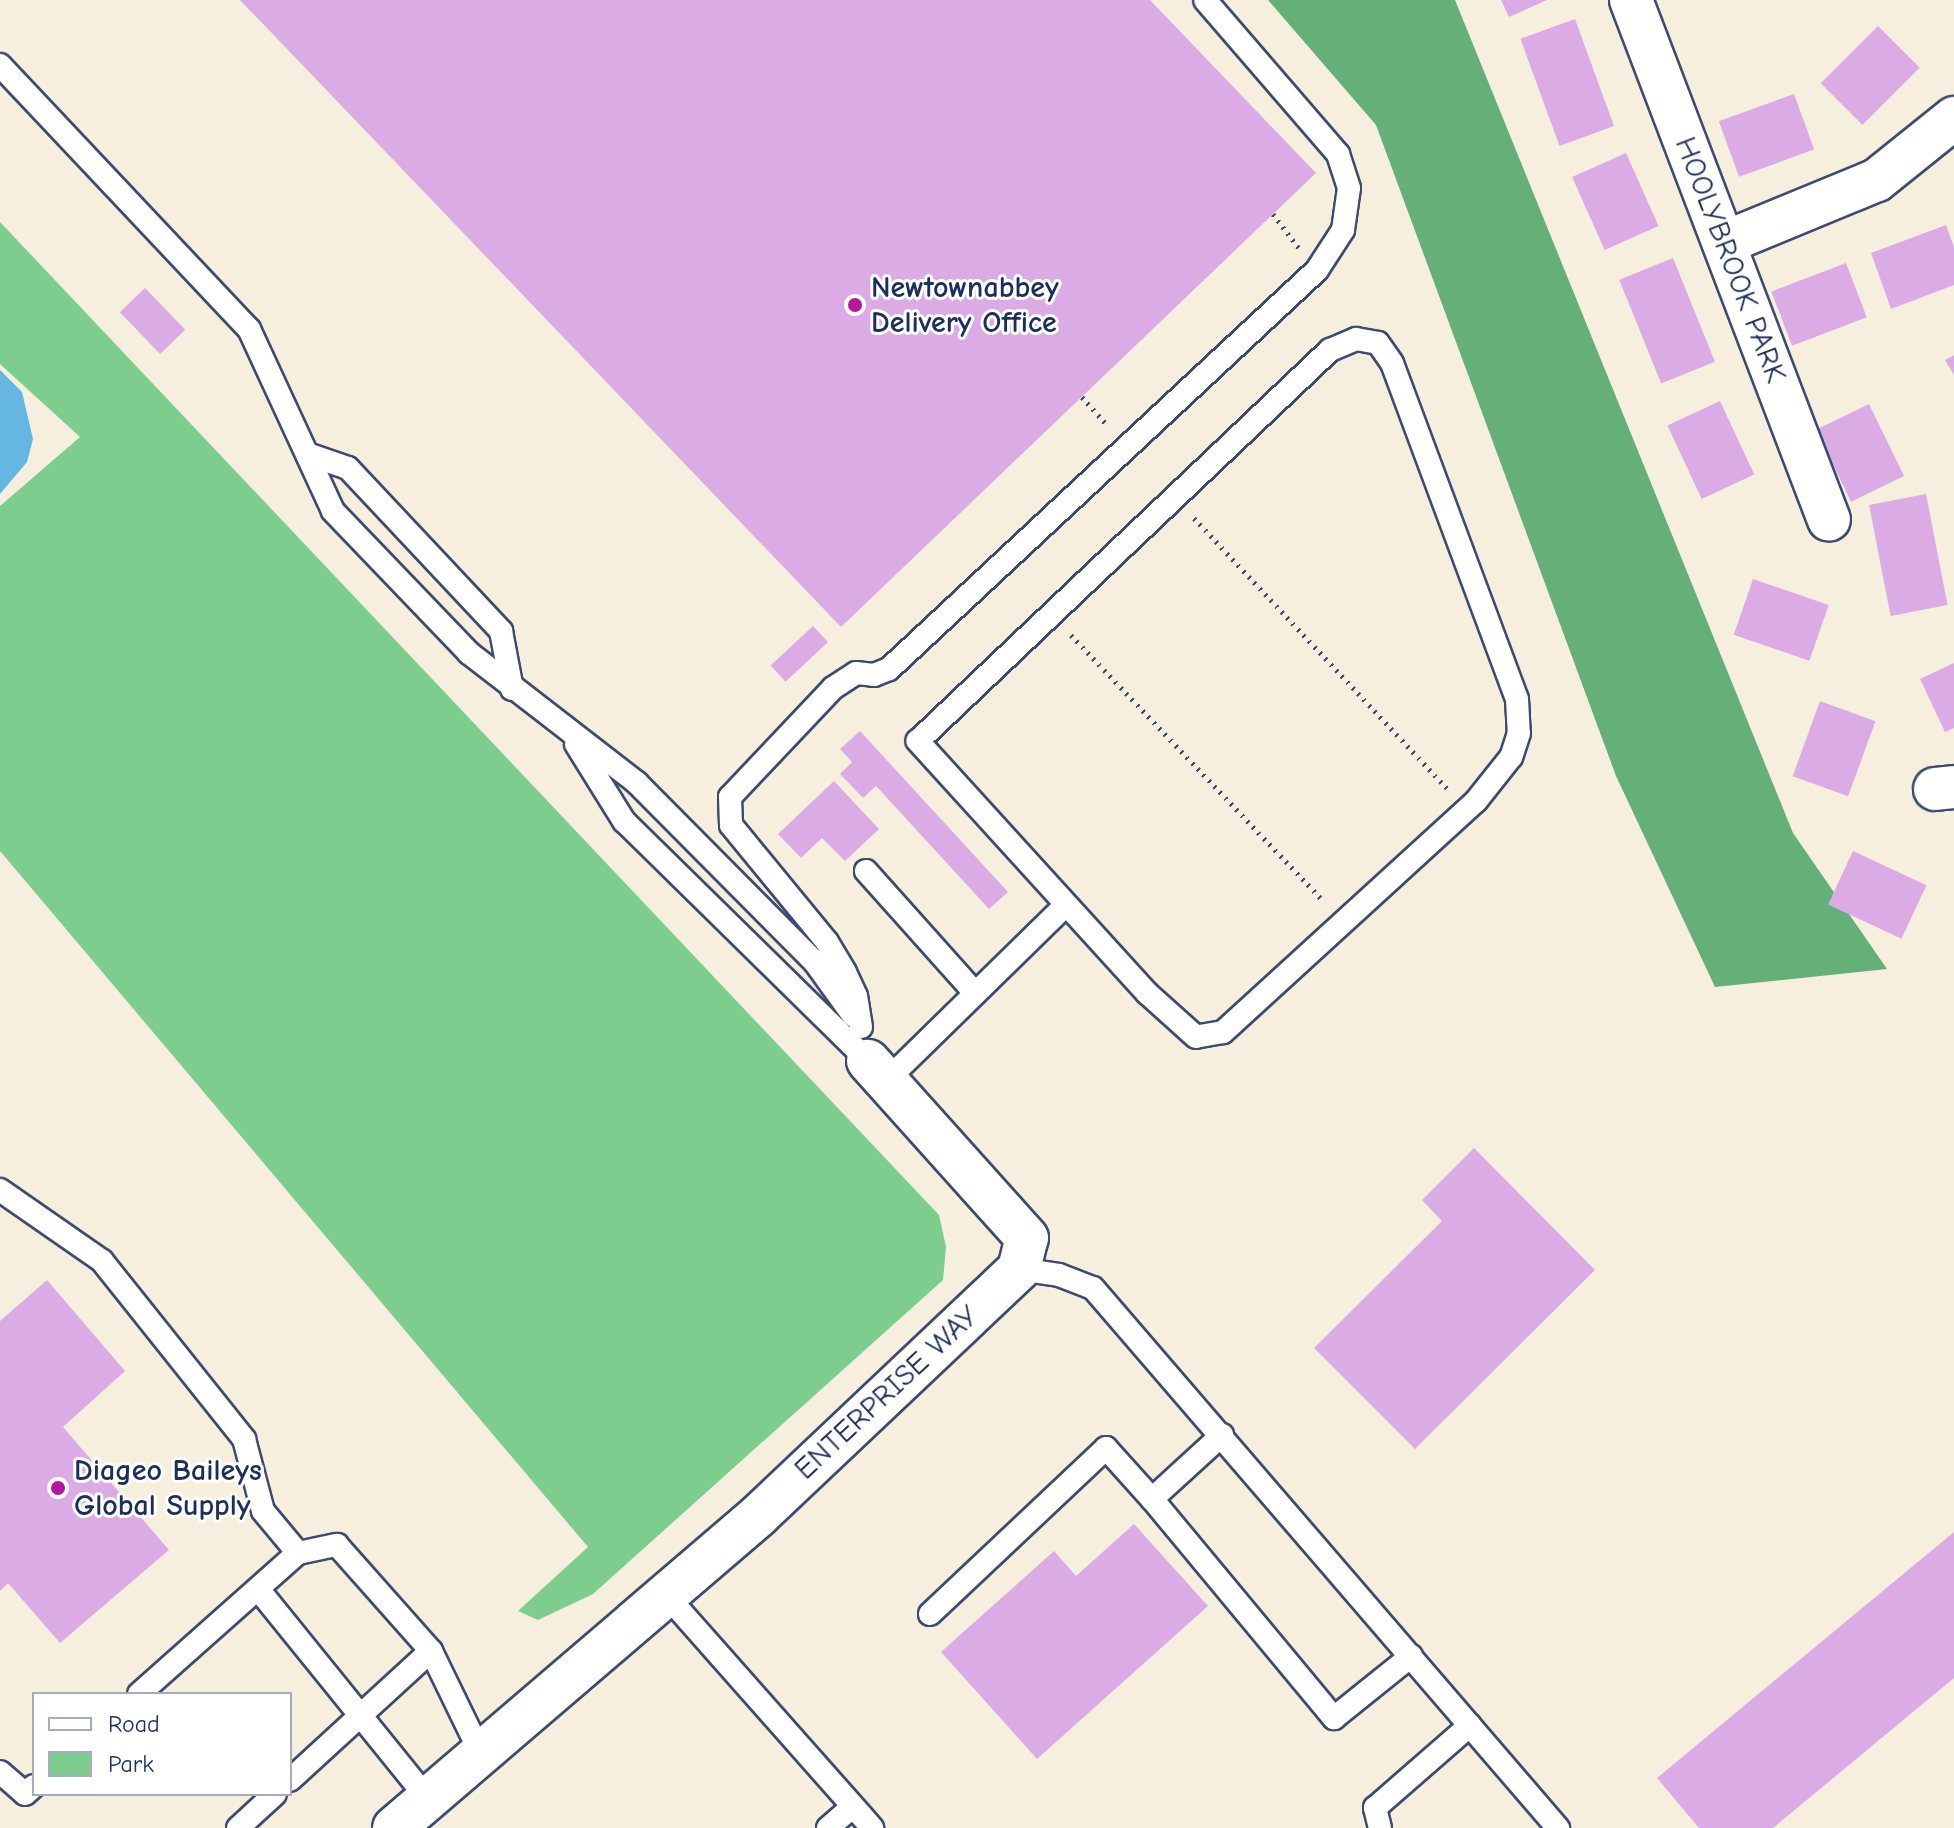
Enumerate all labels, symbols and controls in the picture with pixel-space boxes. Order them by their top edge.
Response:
street label: HOOLYBROOK PARK [1667,132,1793,388]
place label: Newtownabbey Delivery Office [871,270,1059,340]
marker: Newtownabbey Delivery Office [846,296,864,314]
street label: ENTERPRISE WAY [788,1299,986,1487]
place label: Diageo Baileys Global Supply [74,1453,262,1524]
marker: Diageo Baileys Global Supply [49,1479,67,1497]
legend [32,1692,292,1796]
text: Road [108,1710,160,1738]
text: Park [108,1750,154,1778]

